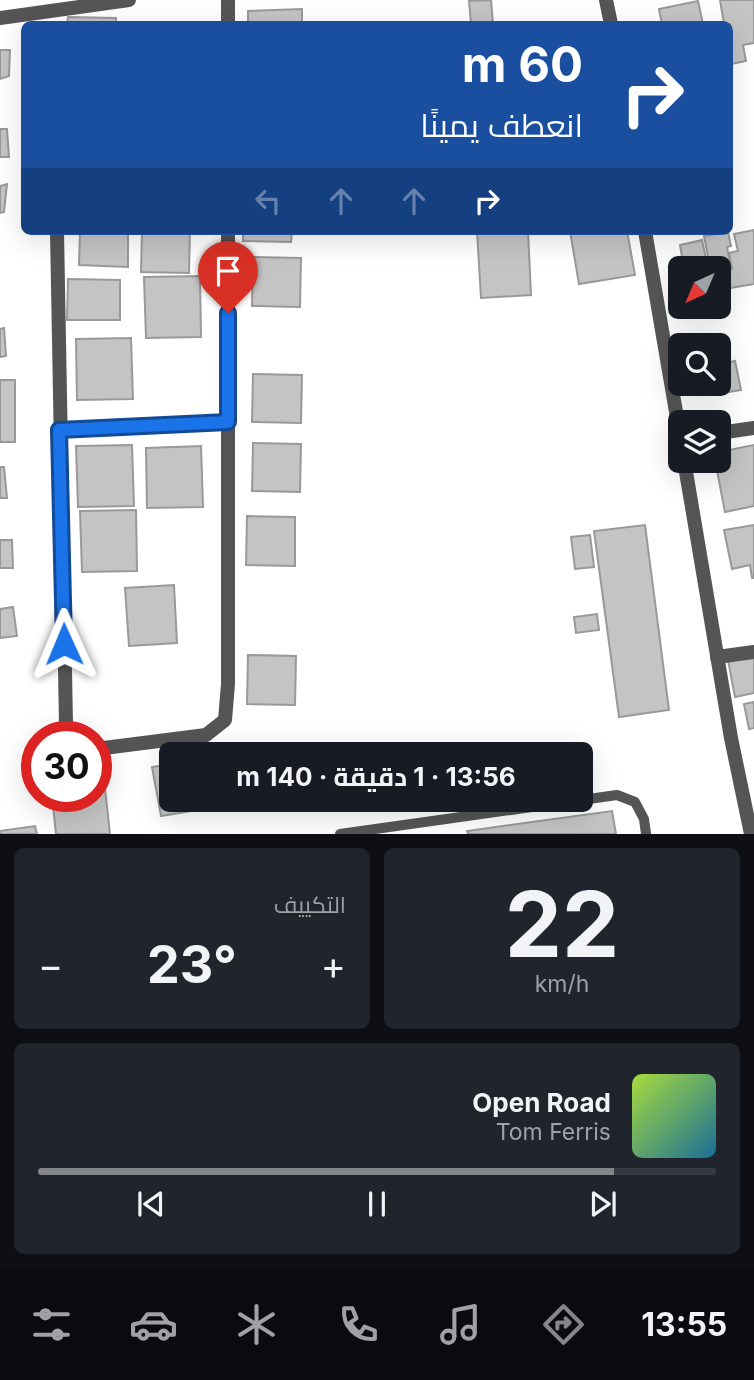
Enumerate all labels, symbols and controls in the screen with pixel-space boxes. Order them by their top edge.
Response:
text: 60 m [462,35,583,94]
icon: right [607,49,698,140]
text: انعطف يمينًا [420,106,583,145]
icon: left [249,182,287,220]
icon: ahead [322,182,360,220]
icon: ahead [395,182,433,220]
icon: right [468,182,506,220]
pin [198,241,258,313]
icon: arrive [209,252,247,290]
north arrow [668,256,732,318]
map controls [668,256,731,473]
button: search [668,333,731,396]
button: layers [668,410,731,473]
position arrow [27,607,101,681]
speed limit sign: 30 [21,721,112,812]
text: 13:56 · 1 دقيقة · 140 m [236,761,516,792]
text: 22 [505,869,619,979]
text: التكييف [274,891,346,919]
text: 23° [147,933,237,996]
text: − [38,942,63,988]
text: + [321,942,346,988]
text: km/h [535,970,589,998]
text: Open Road [472,1087,611,1118]
text: Tom Ferris [496,1118,611,1146]
icon: previous [132,1185,170,1223]
icon: pause [358,1185,396,1223]
icon: next [584,1185,622,1223]
icon: filters [27,1300,76,1349]
icon: car [129,1300,178,1349]
icon: climate [232,1300,281,1349]
icon: phone [334,1300,383,1349]
icon: music [436,1300,485,1349]
icon: directions [539,1300,588,1349]
text: 13:55 [641,1305,727,1344]

